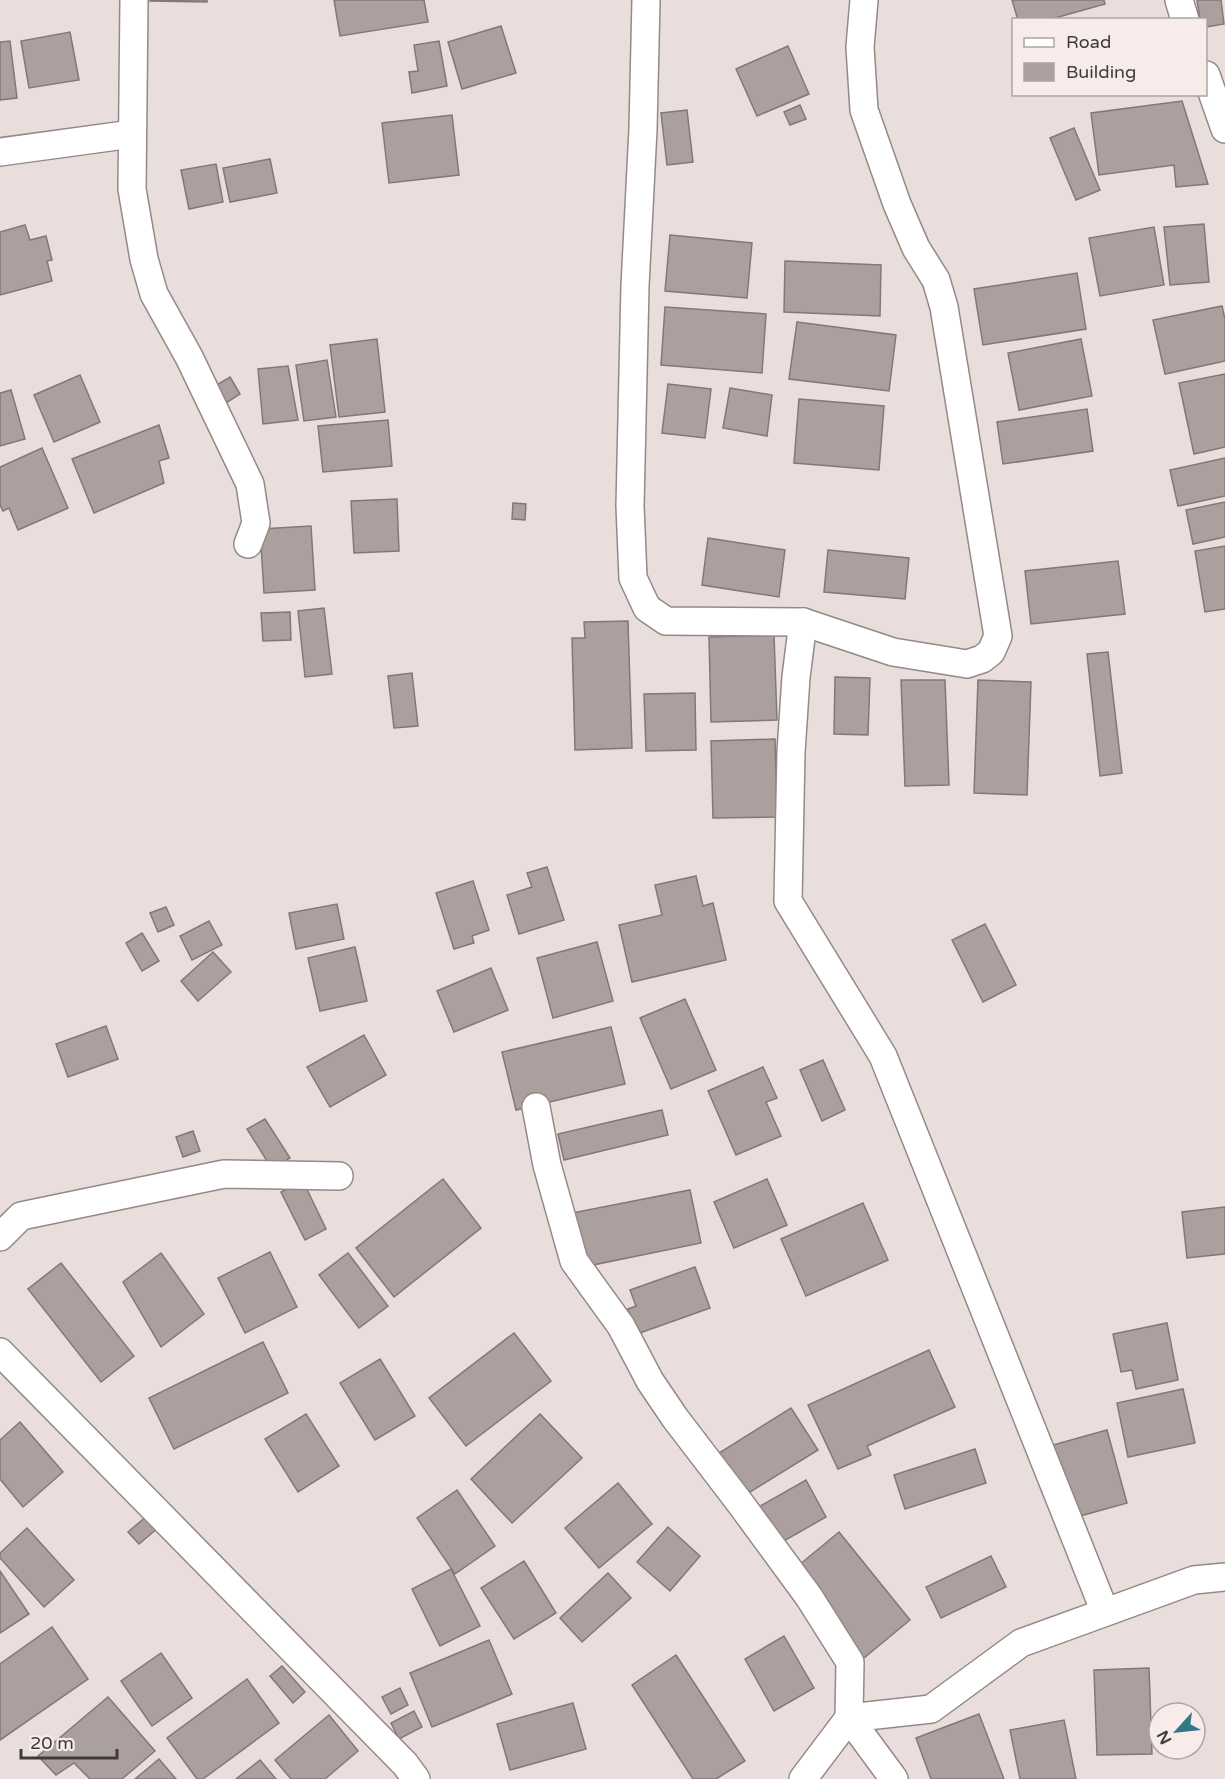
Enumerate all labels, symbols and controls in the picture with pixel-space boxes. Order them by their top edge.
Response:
legend [1012,18,1207,96]
text: Road [1066,31,1111,53]
text: Building [1066,61,1136,83]
north arrow [1147,1701,1207,1761]
scale bar [21,1722,117,1760]
text: N [1153,1727,1176,1748]
text: 20 m [30,1732,74,1754]

